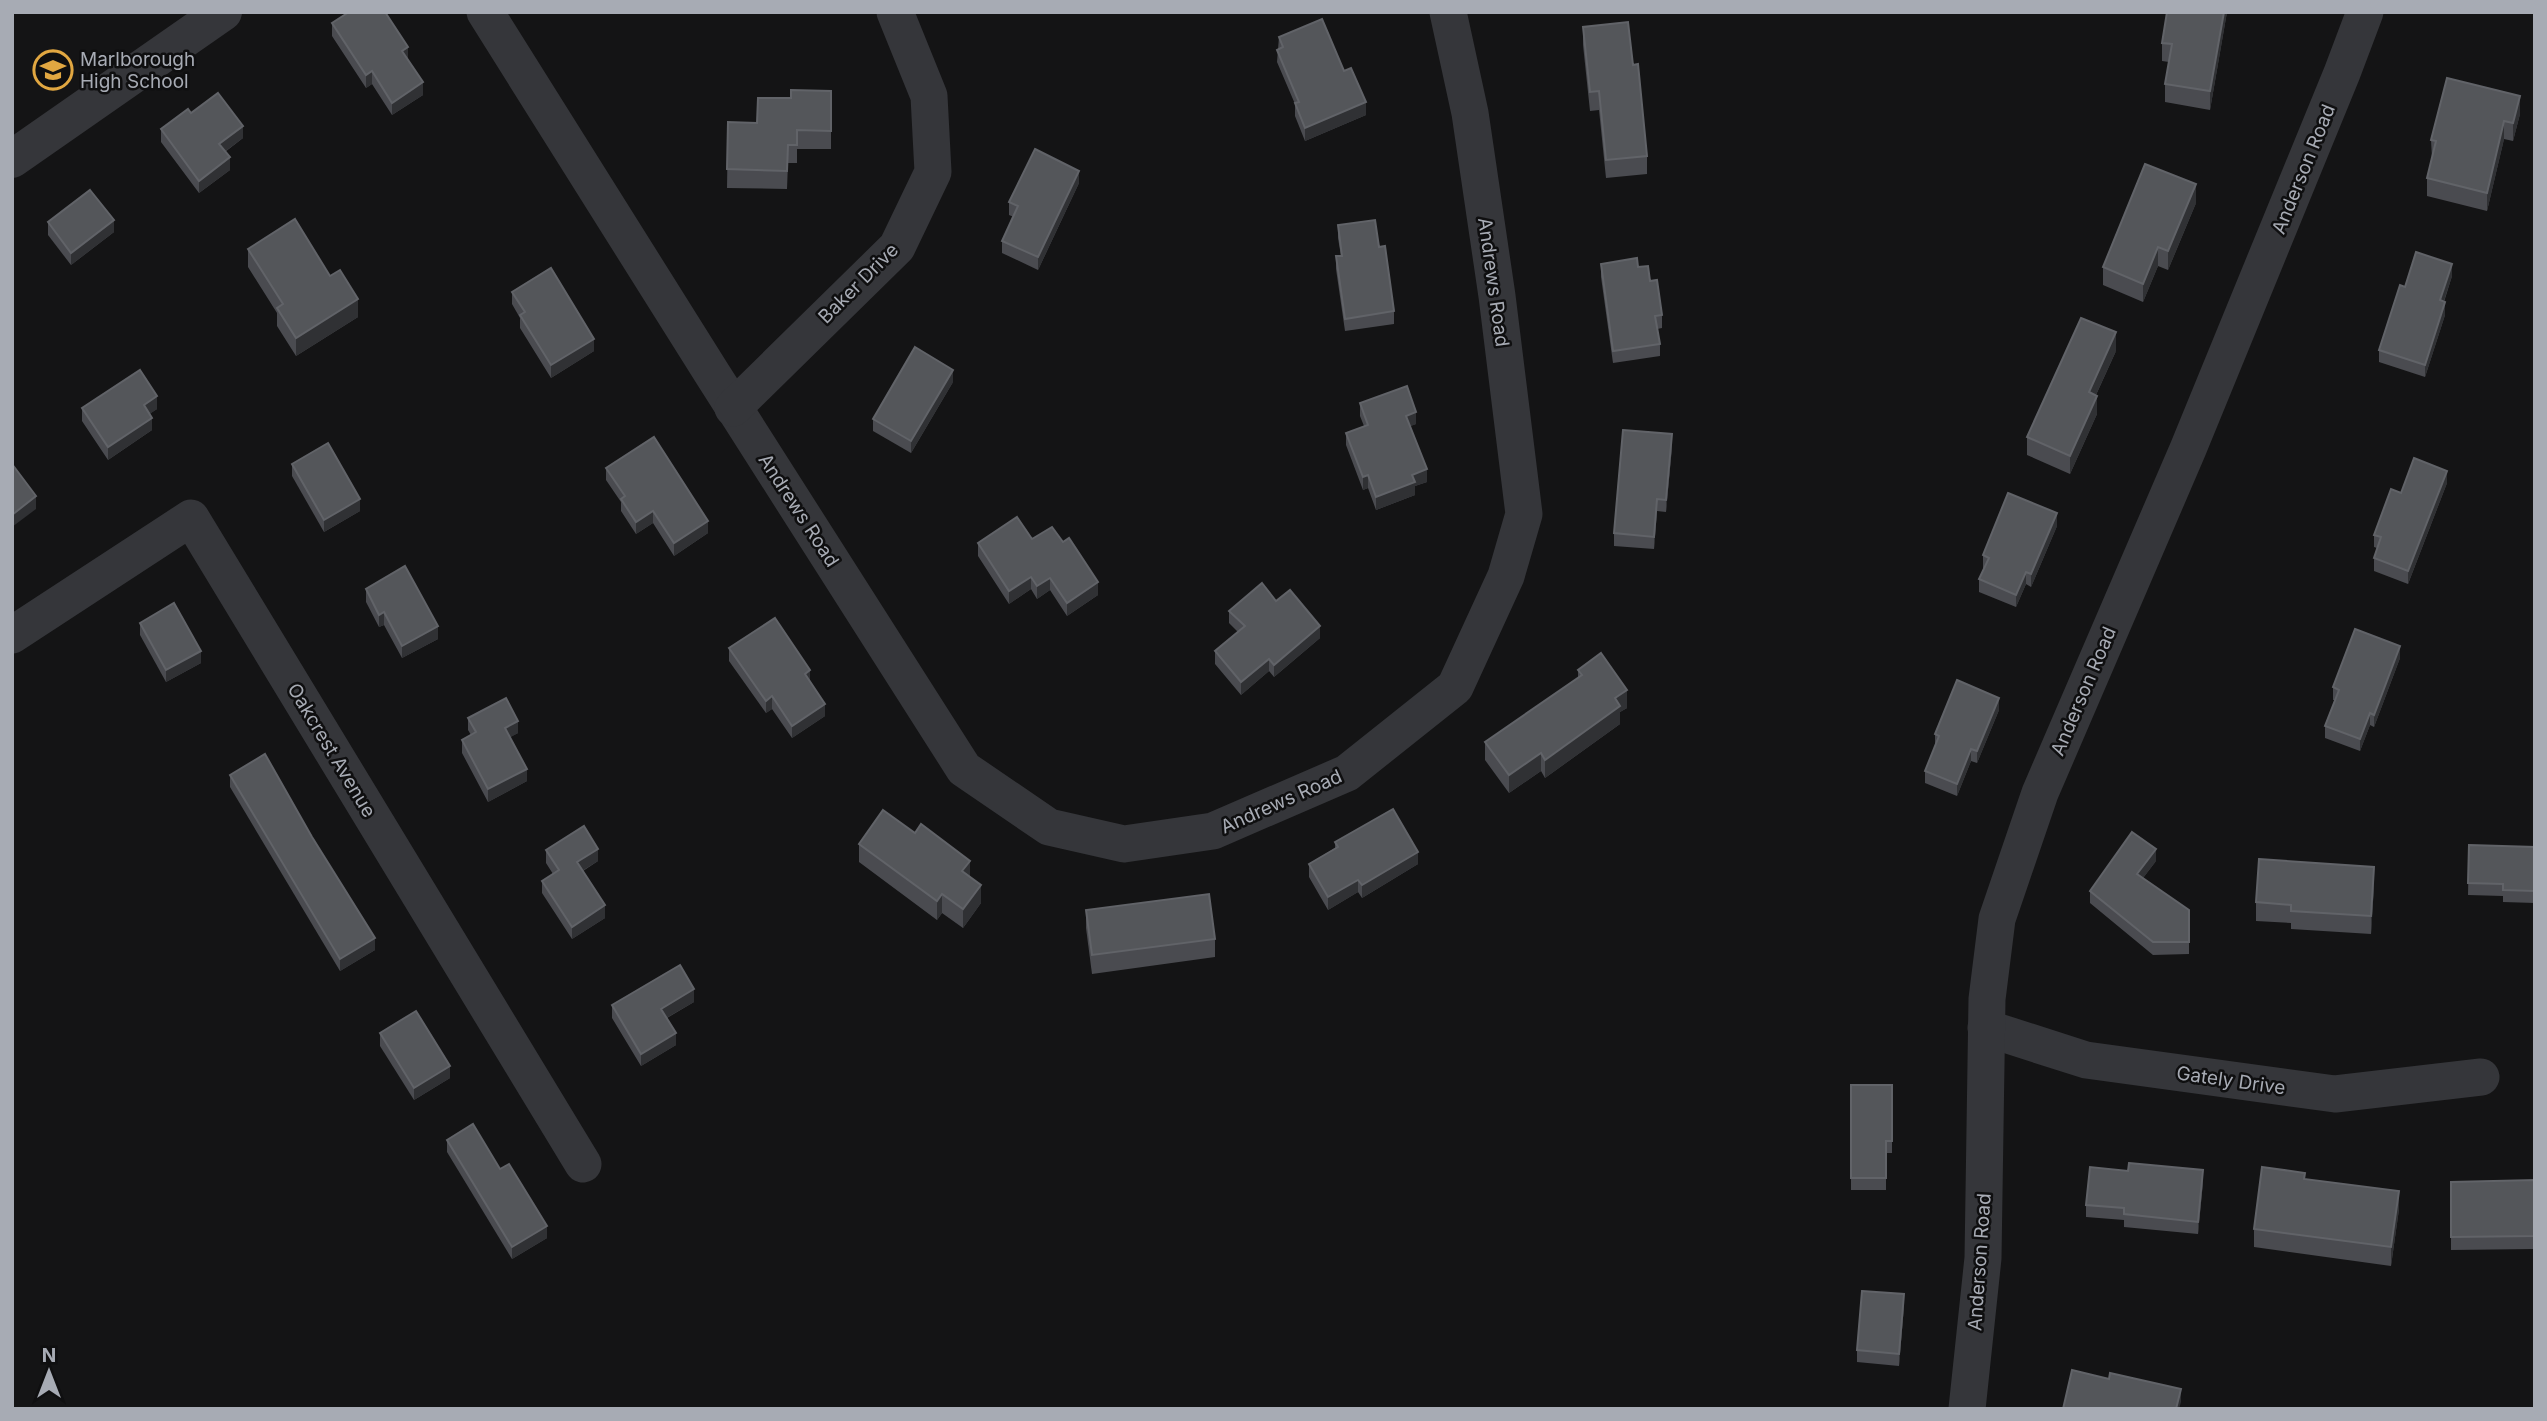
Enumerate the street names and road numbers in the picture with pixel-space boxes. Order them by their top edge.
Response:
street label: Anderson Road [2267,101,2340,237]
street label: Andrews Road [1473,216,1514,348]
street label: Baker Drive [814,239,903,328]
street label: Andrews Road [753,449,844,571]
street label: Anderson Road [2046,623,2121,759]
street label: Oakcrest Avenue [282,679,381,821]
street label: Andrews Road [1217,764,1345,838]
street label: Gately Drive [2175,1061,2287,1100]
street label: Anderson Road [1963,1192,1996,1332]

